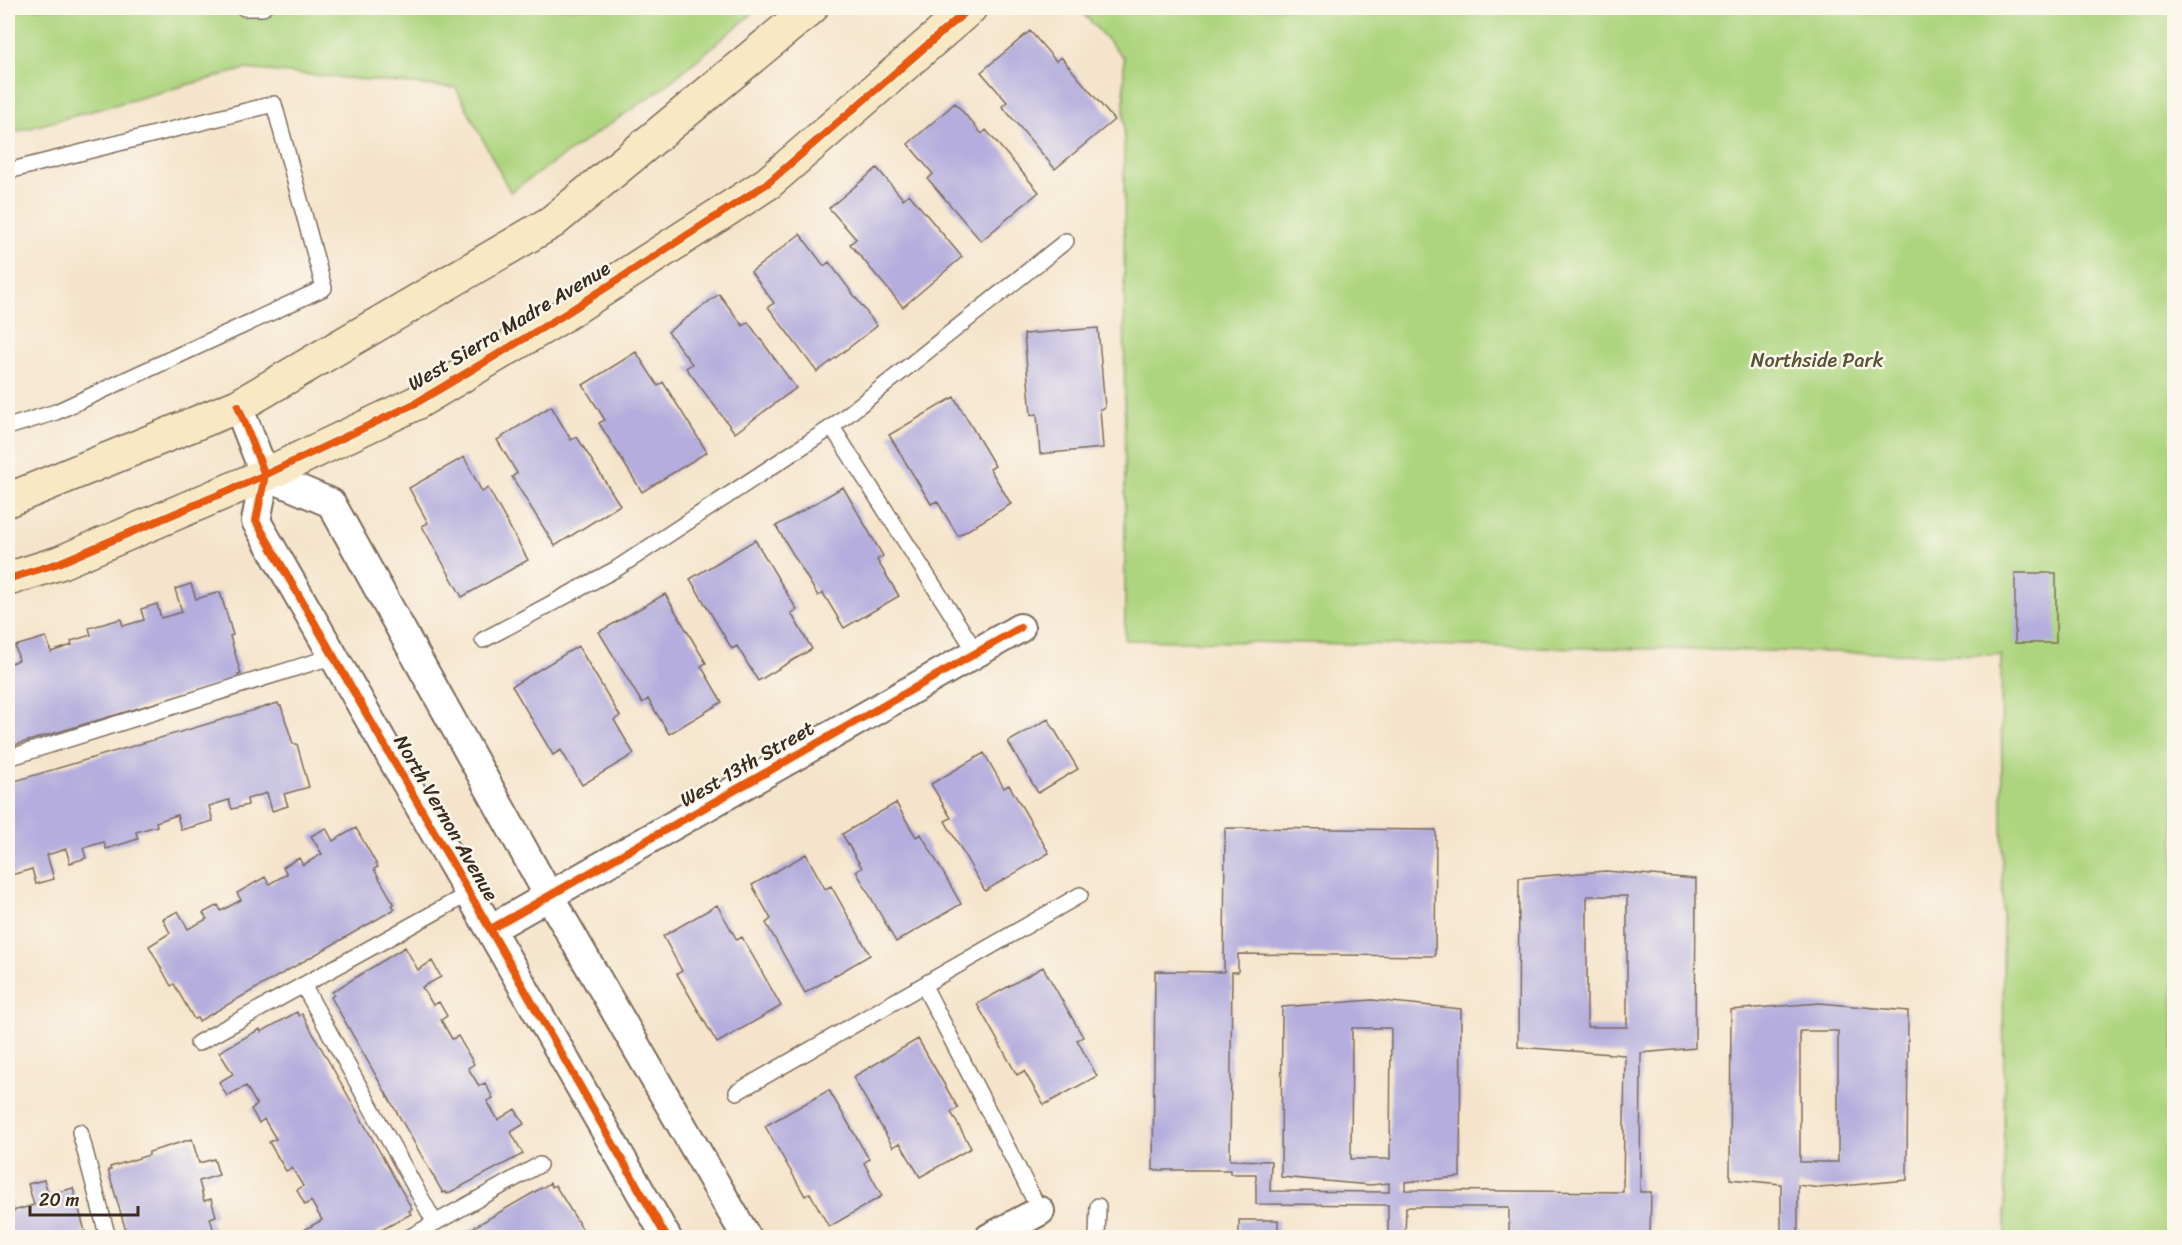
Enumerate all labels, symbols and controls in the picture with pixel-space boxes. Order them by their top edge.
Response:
street label: West Sierra Madre Avenue [401,251,618,401]
park label: Northside Park [1751,343,1884,378]
street label: West 13th Street [673,711,821,817]
street label: North Vernon Avenue [384,728,508,908]
scale bar [30,1179,138,1217]
text: 20 m [39,1184,79,1216]

